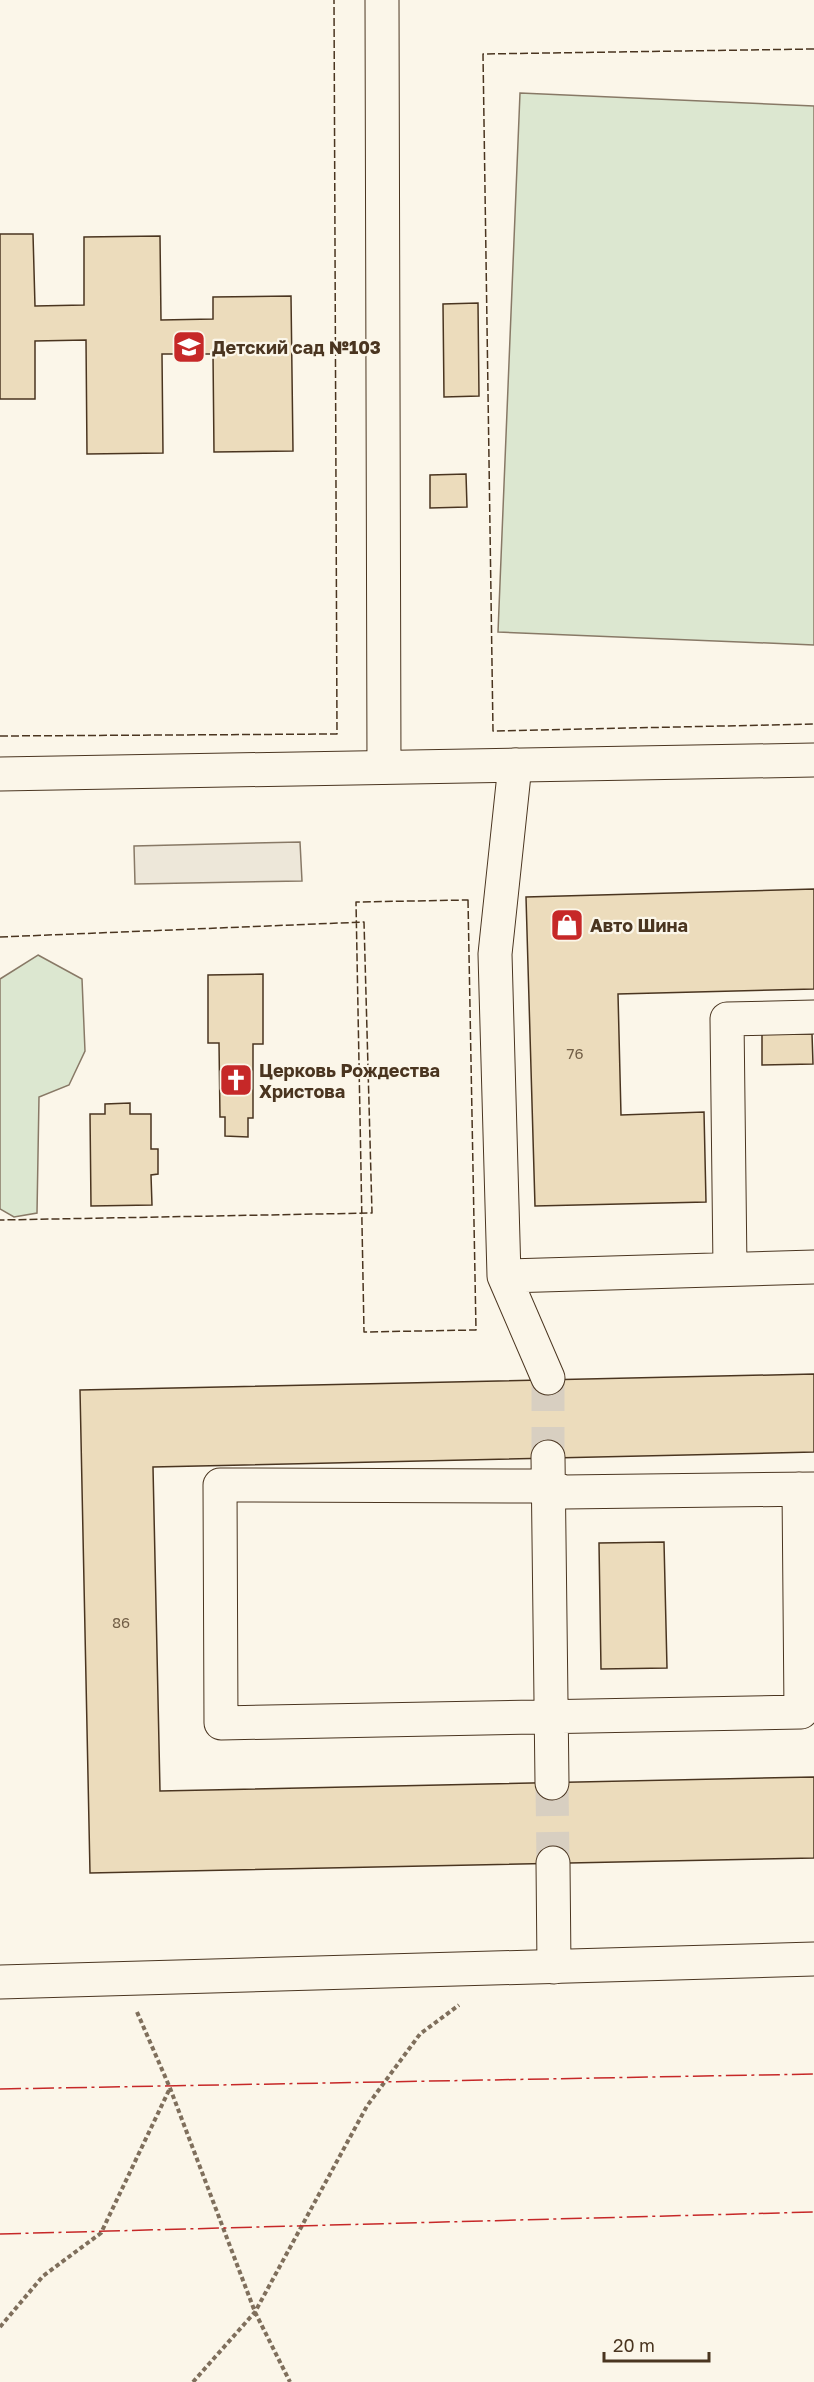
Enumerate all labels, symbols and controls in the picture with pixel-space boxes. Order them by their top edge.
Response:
school or university icon: Детский сад №103 [171,329,207,365]
place label: Детский сад №103 [212,336,381,358]
shop icon: Авто Шина [549,907,585,943]
place label: Авто Шина [590,914,688,936]
house number: 76 [566,1044,584,1062]
place label: Церковь Рождества Христова [259,1059,440,1102]
church icon: Церковь Рождества Христова [218,1062,254,1098]
house number: 86 [112,1613,130,1631]
scale bar [604,2325,709,2363]
text: 20 m [613,2334,655,2356]

